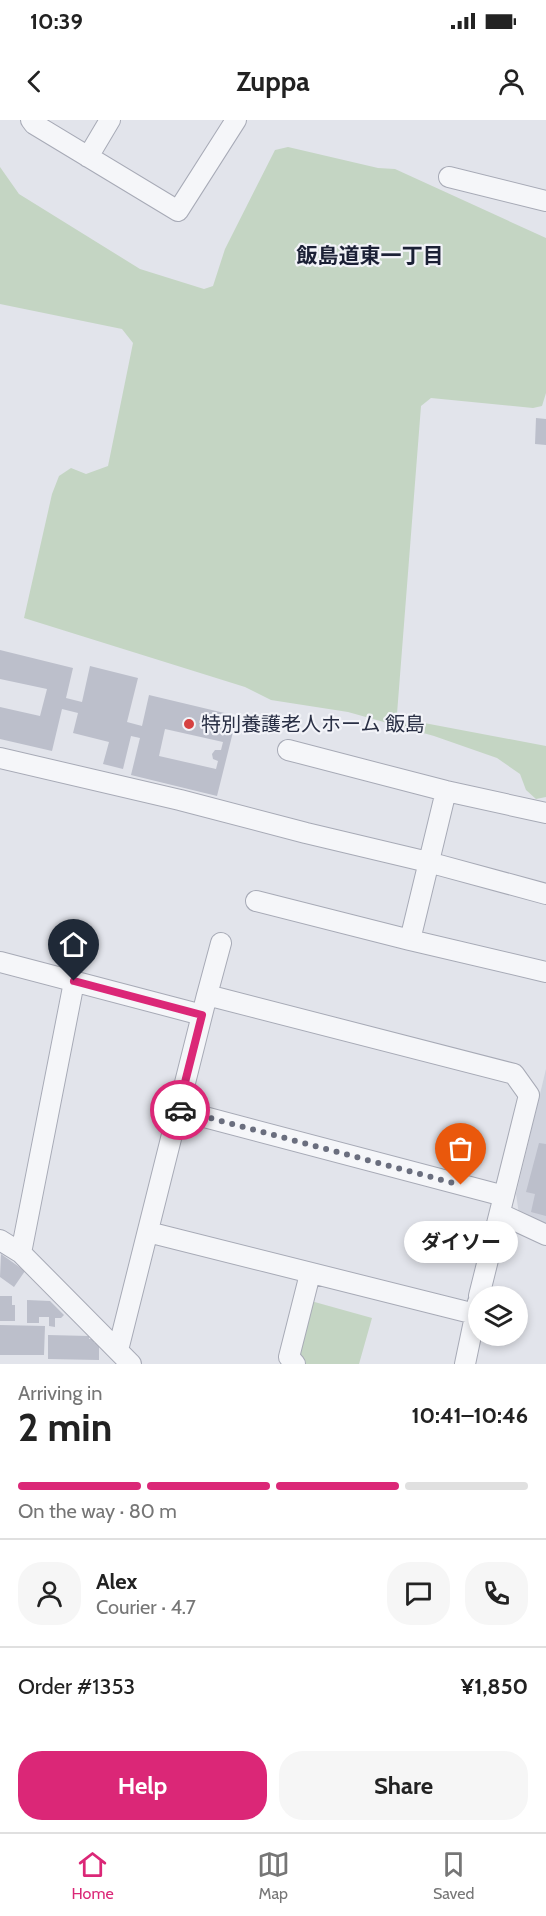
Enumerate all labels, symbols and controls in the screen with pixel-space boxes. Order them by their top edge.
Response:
text: 10:39 [30,8,83,35]
icon: back [18,65,51,98]
text: Zuppa [236,65,310,98]
icon: person [495,65,528,98]
district label: 飯島道東一丁目 [296,243,444,268]
place label: 特別養護老人ホーム 飯島 [201,712,425,736]
marker: 特別養護老人ホーム 飯島 [182,717,196,731]
pin [48,919,99,981]
icon: home [57,928,90,961]
courier [150,1080,210,1140]
icon: car [164,1094,197,1127]
pin [435,1123,486,1185]
icon: bag [444,1132,477,1165]
callout: ダイソー [404,1221,518,1263]
text: ダイソー [421,1230,501,1254]
map controls [468,1286,528,1346]
button: layers [468,1286,528,1346]
text: Arriving in [18,1381,102,1405]
text: 10:41–10:46 [411,1402,528,1429]
text: 2 min [18,1403,112,1451]
text: On the way · 80 m [18,1499,177,1523]
button: person [18,1562,81,1625]
button: chat [387,1562,450,1625]
button: phone [465,1562,528,1625]
text: Alex [96,1568,137,1595]
text: Courier · 4.7 [96,1595,196,1619]
text: Order #1353 [18,1673,135,1700]
text: ¥1,850 [461,1673,528,1700]
button: Help [18,1751,267,1820]
button: Share [279,1751,528,1820]
tab: Home [72,1848,114,1903]
tab: Map [257,1848,290,1903]
tab: Saved [433,1848,474,1903]

